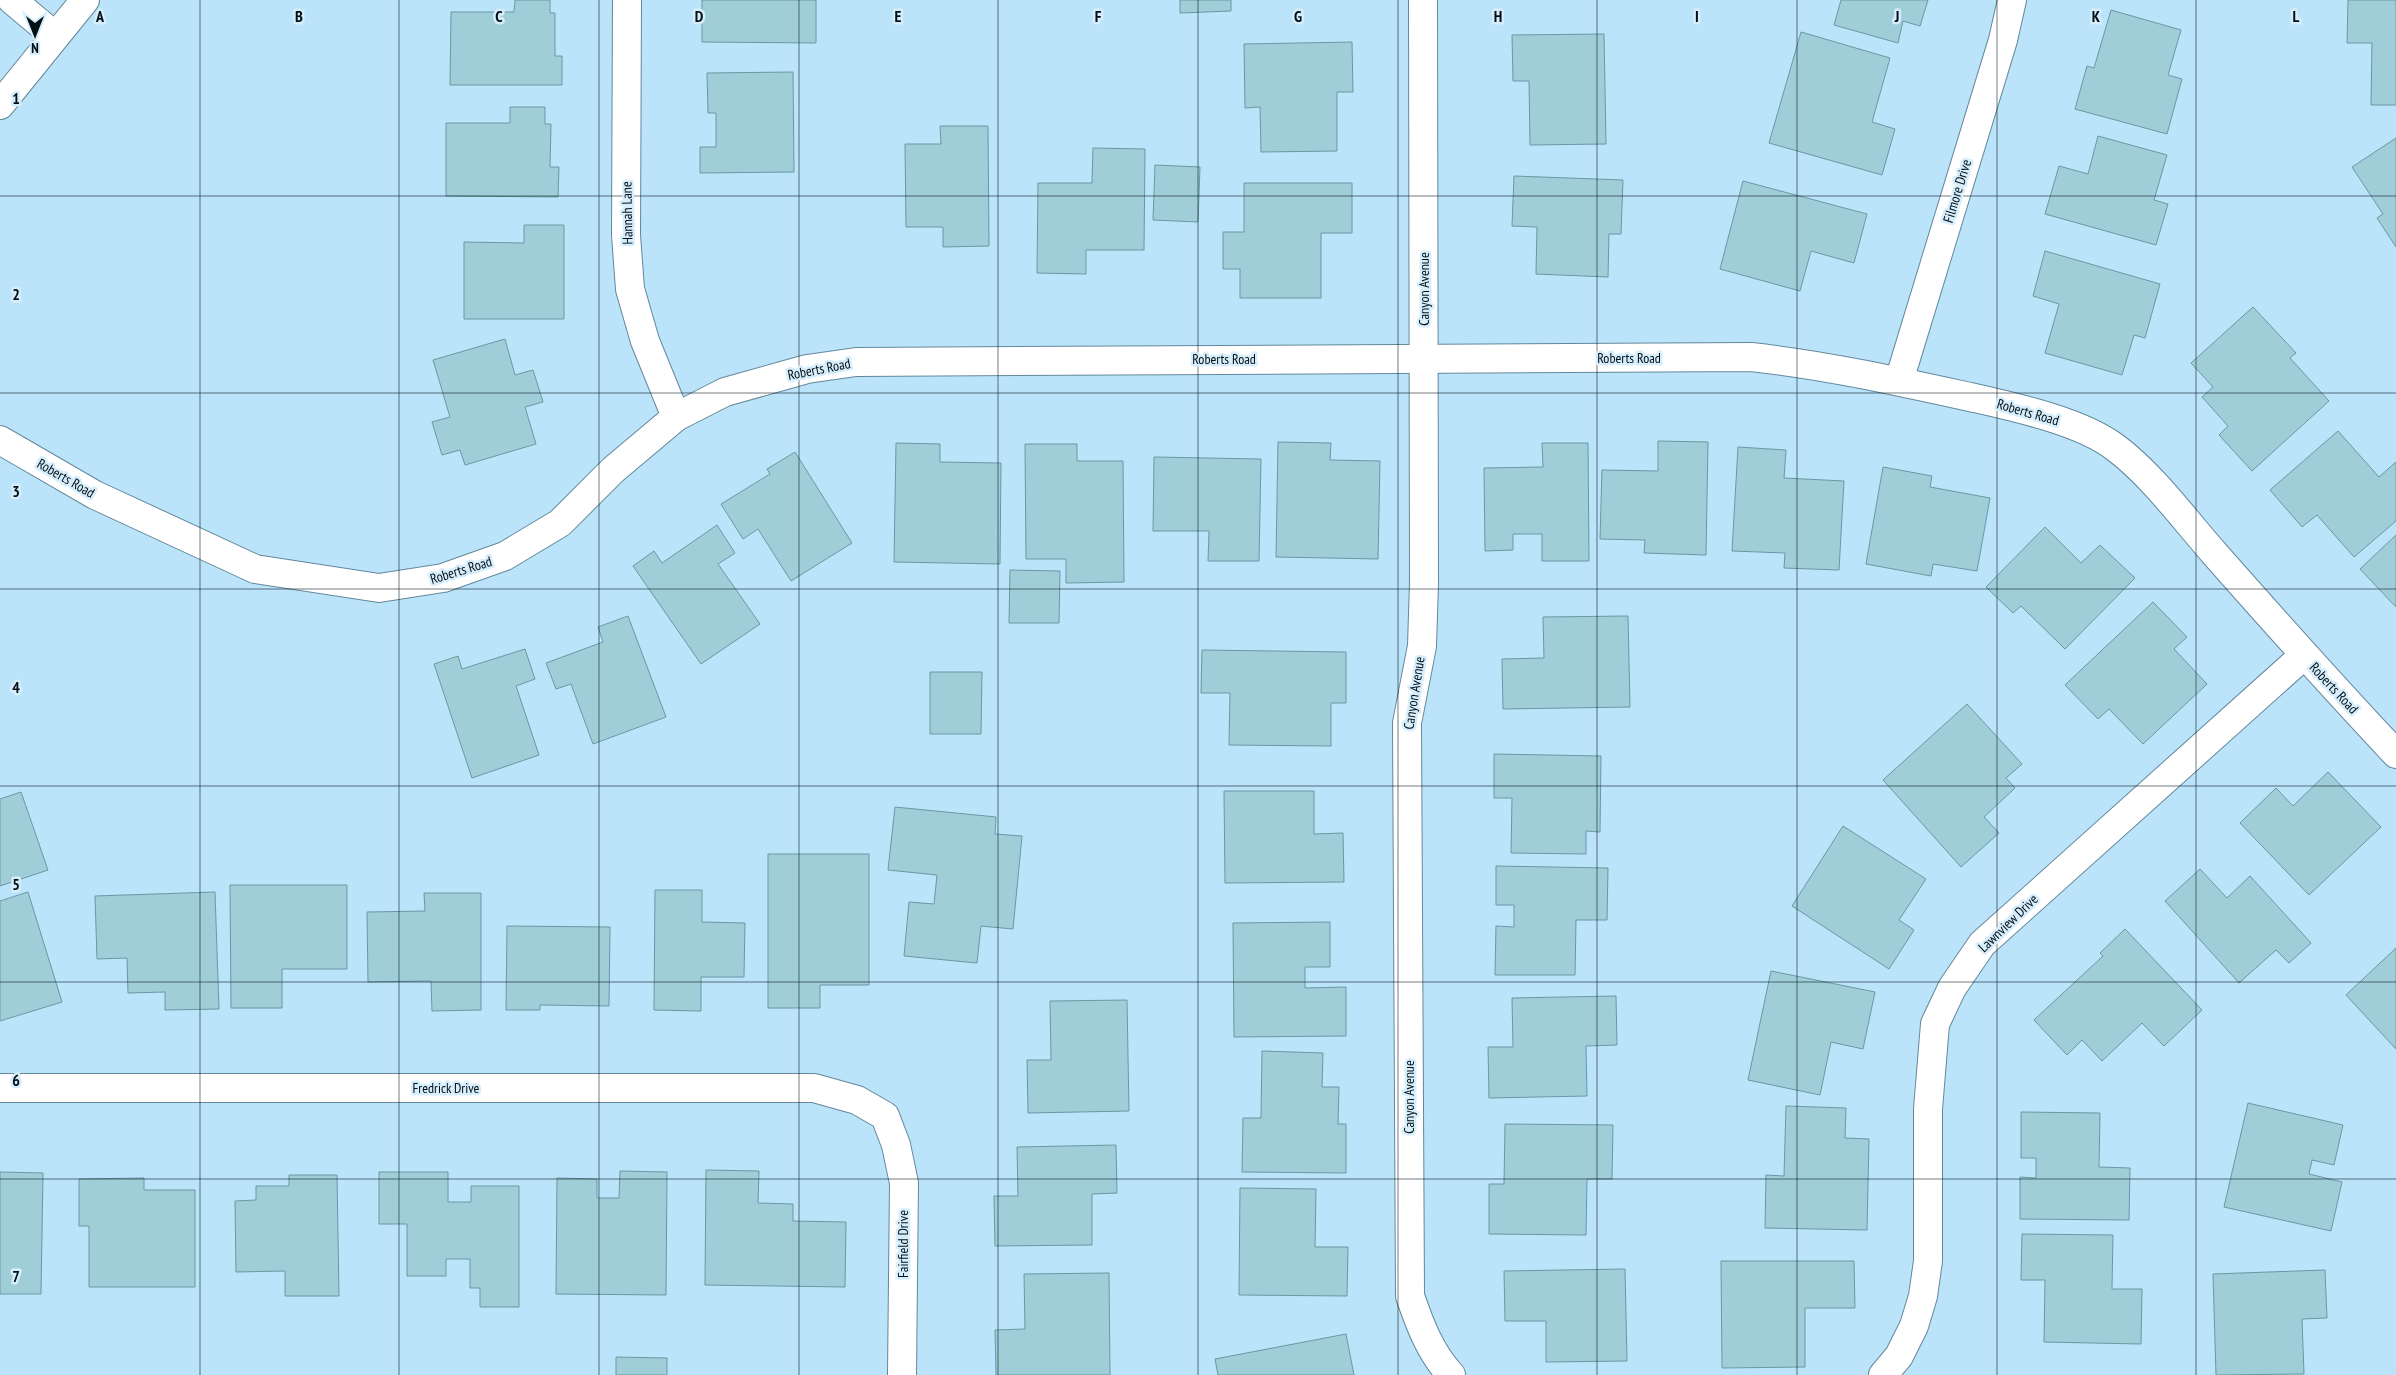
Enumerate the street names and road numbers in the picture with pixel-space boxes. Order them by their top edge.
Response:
street label: Filmore Drive [1939,157,1975,225]
street label: Hannah Lane [617,181,637,245]
street label: Canyon Avenue [1415,252,1433,326]
street label: Roberts Road [1597,349,1661,367]
street label: Roberts Road [1192,350,1256,368]
street label: Roberts Road [786,354,852,384]
street label: Roberts Road [1995,395,2061,429]
street label: Roberts Road [34,454,98,502]
street label: Roberts Road [428,552,494,588]
street label: Canyon Avenue [1399,655,1429,731]
street label: Roberts Road [2306,659,2362,717]
street label: Lawnview Drive [1974,890,2042,956]
street label: Canyon Avenue [1400,1060,1418,1134]
street label: Fredrick Drive [413,1079,480,1097]
street label: Fairfield Drive [894,1210,912,1278]

